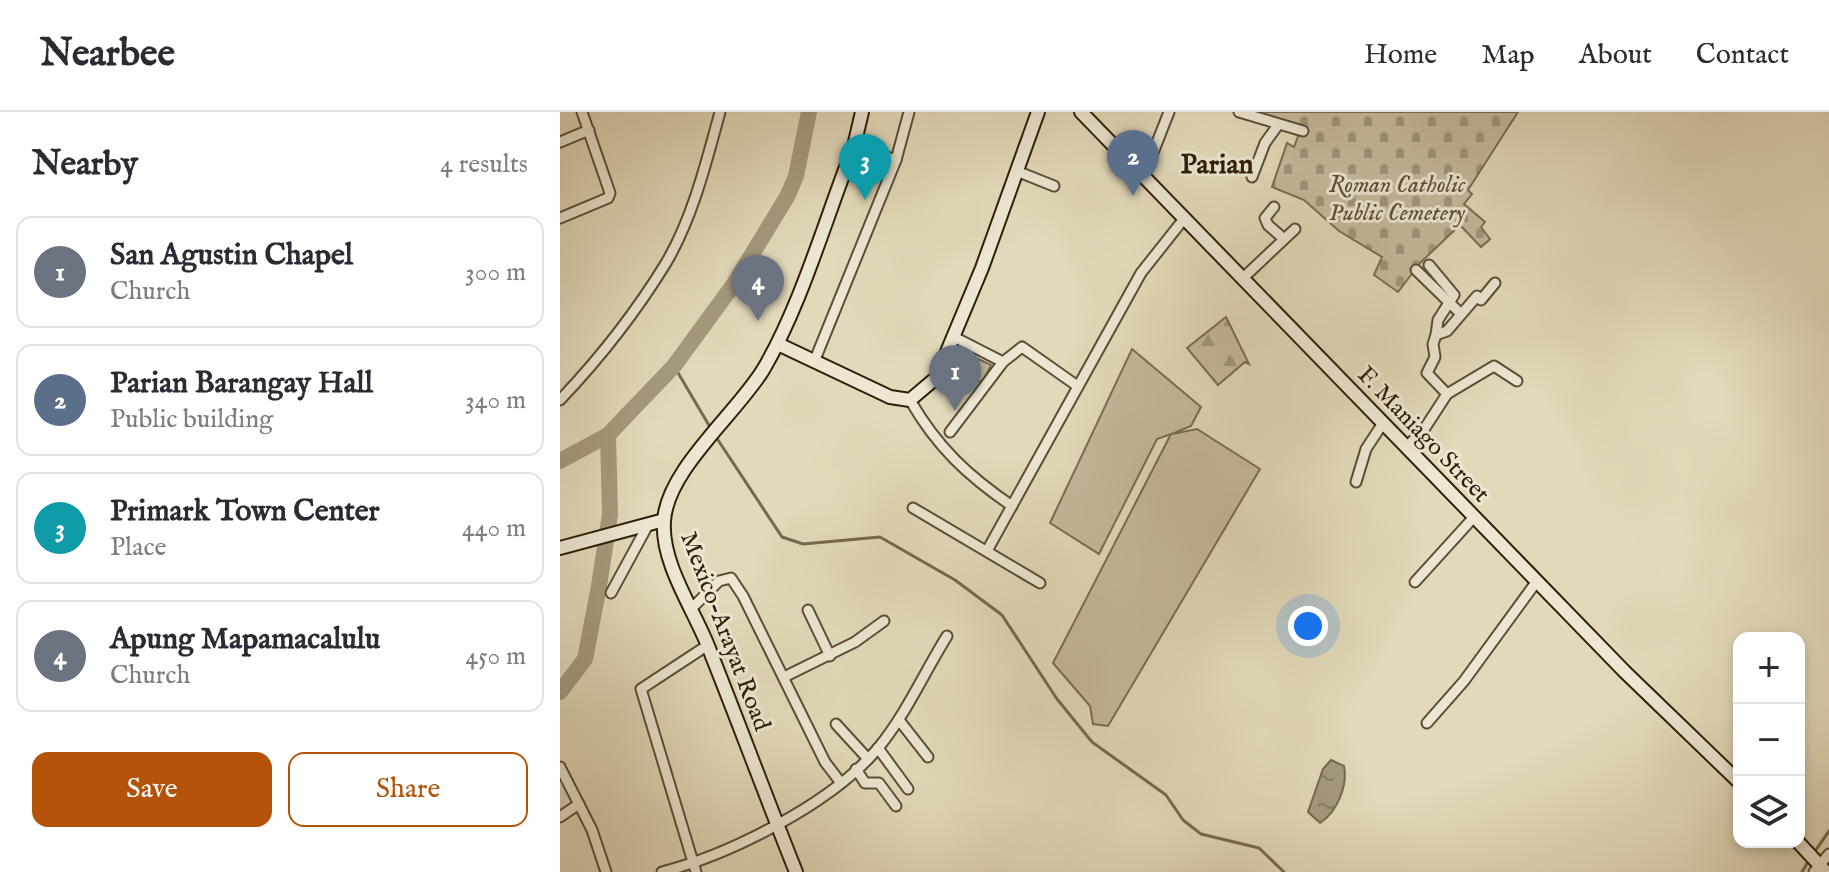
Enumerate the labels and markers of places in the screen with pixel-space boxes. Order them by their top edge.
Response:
pin: 2 [1107,130,1159,196]
pin: 3 [839,134,891,200]
pin: 4 [732,255,784,321]
pin: 1 [929,345,981,411]

